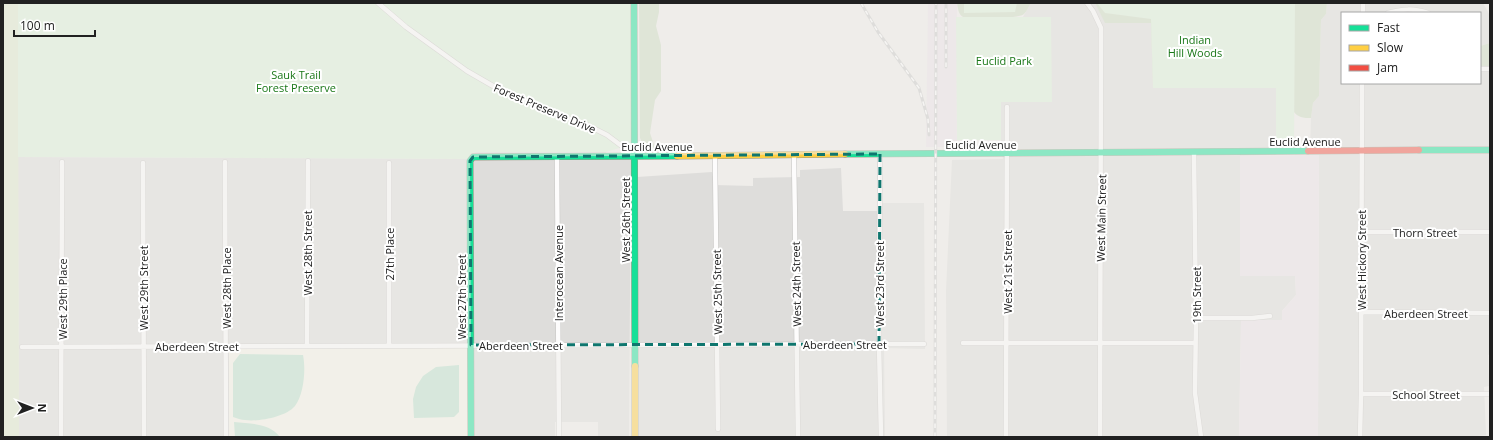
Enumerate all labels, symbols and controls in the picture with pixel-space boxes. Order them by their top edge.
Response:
scale bar [14,12,95,38]
legend [1341,12,1481,84]
text: 100 m [20,17,55,34]
text: Fast [1377,19,1400,36]
park label: Indian Hill Woods [1168,32,1222,60]
text: Slow [1377,39,1404,56]
park label: Euclid Park [976,53,1032,68]
text: Jam [1376,59,1398,76]
park label: Sauk Trail Forest Preserve [256,67,336,95]
street label: Forest Preserve Drive [492,80,598,136]
street label: Euclid Avenue [1269,134,1341,149]
street label: Euclid Avenue [945,137,1017,152]
street label: Euclid Avenue [621,139,693,154]
street label: West Main Street [1093,174,1109,262]
street label: West 26th Street [618,177,633,263]
street label: West 28th Street [300,210,315,296]
street label: West Hickory Street [1354,210,1369,310]
street label: Interocean Avenue [551,225,566,321]
street label: Thorn Street [1393,225,1457,240]
street label: 27th Place [382,227,397,281]
street label: West 21st Street [1000,230,1015,314]
street label: West 24th Street [788,241,804,327]
street label: West 23rd Street [872,241,887,327]
street label: West 29th Street [136,245,151,331]
street label: West 28th Place [219,247,234,329]
street label: West 25th Street [709,249,725,335]
street label: West 27th Street [454,254,469,340]
street label: West 29th Place [55,258,70,340]
street label: 19th Street [1189,267,1204,323]
street label: Aberdeen Street [1384,306,1468,321]
street label: Aberdeen Street [803,337,887,352]
street label: Aberdeen Street [479,338,563,353]
street label: Aberdeen Street [155,339,239,354]
street label: School Street [1392,387,1460,402]
north arrow [12,388,52,428]
text: N [35,404,50,412]

